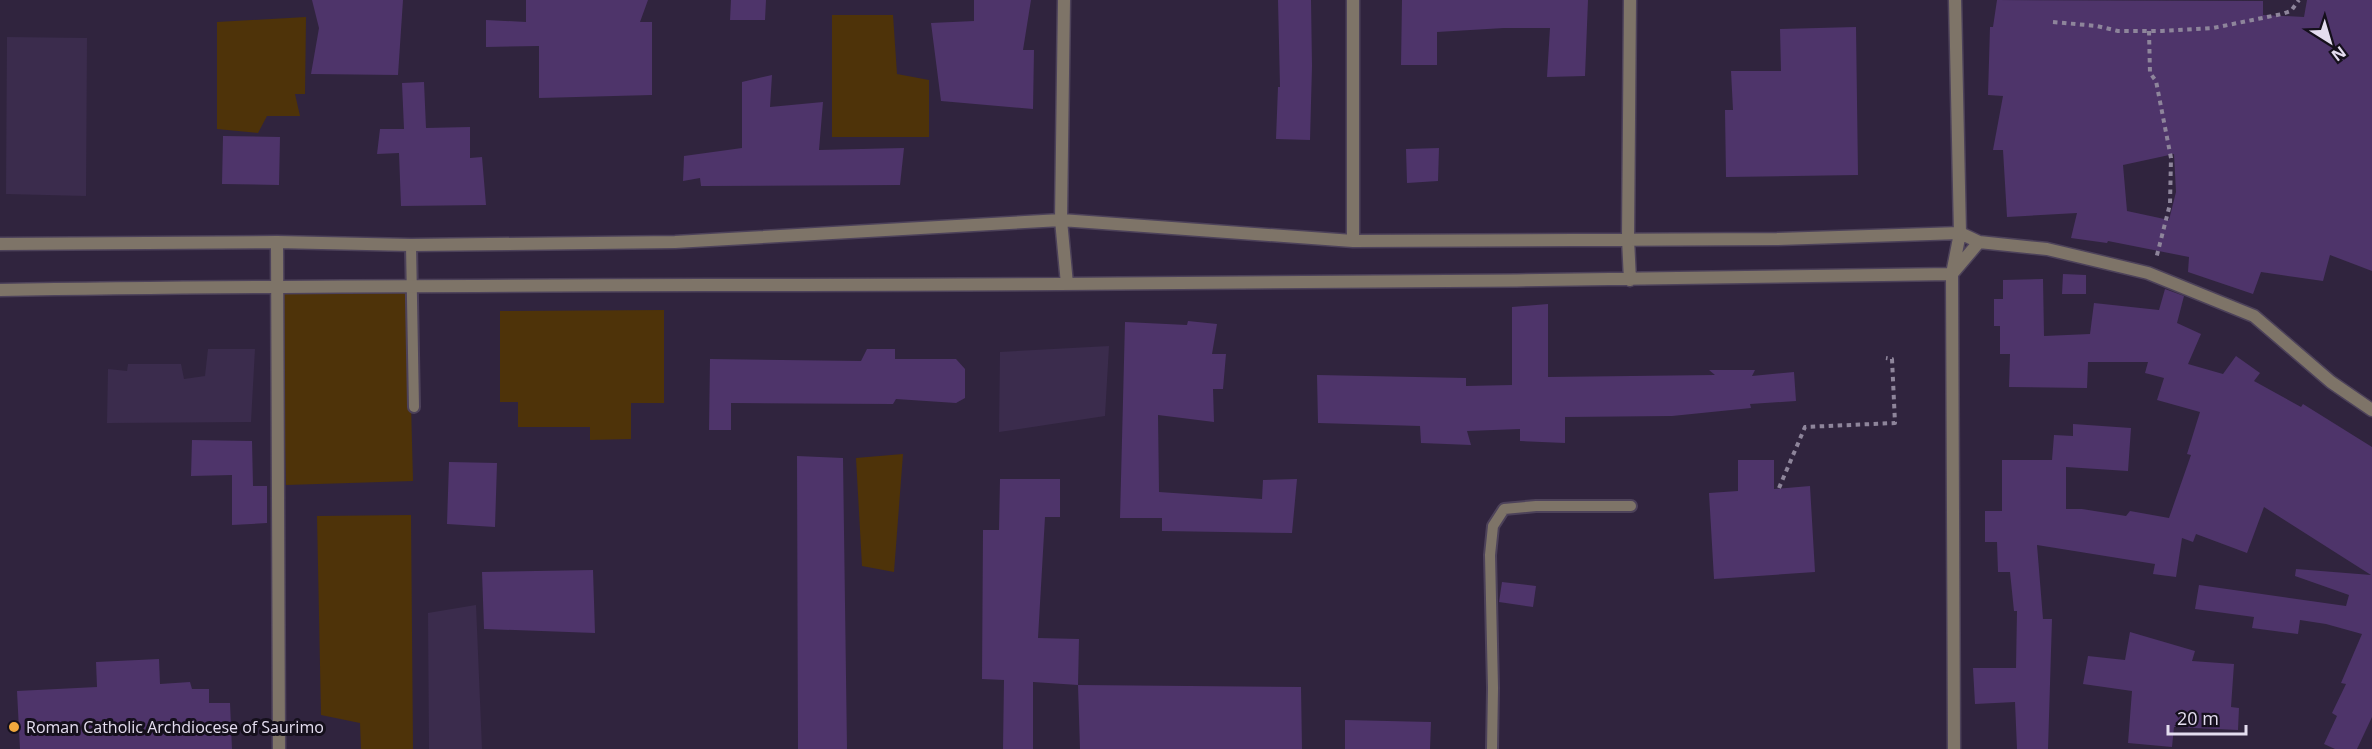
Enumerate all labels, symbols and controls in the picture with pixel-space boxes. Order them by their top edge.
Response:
north arrow [2300,12,2360,72]
text: N [2327,41,2351,67]
scale bar [2168,698,2246,736]
text: 20 m [2177,706,2219,730]
place label: Roman Catholic Archdiocese of Saurimo [26,716,324,738]
marker: Roman Catholic Archdiocese of Saurimo [7,720,21,734]

